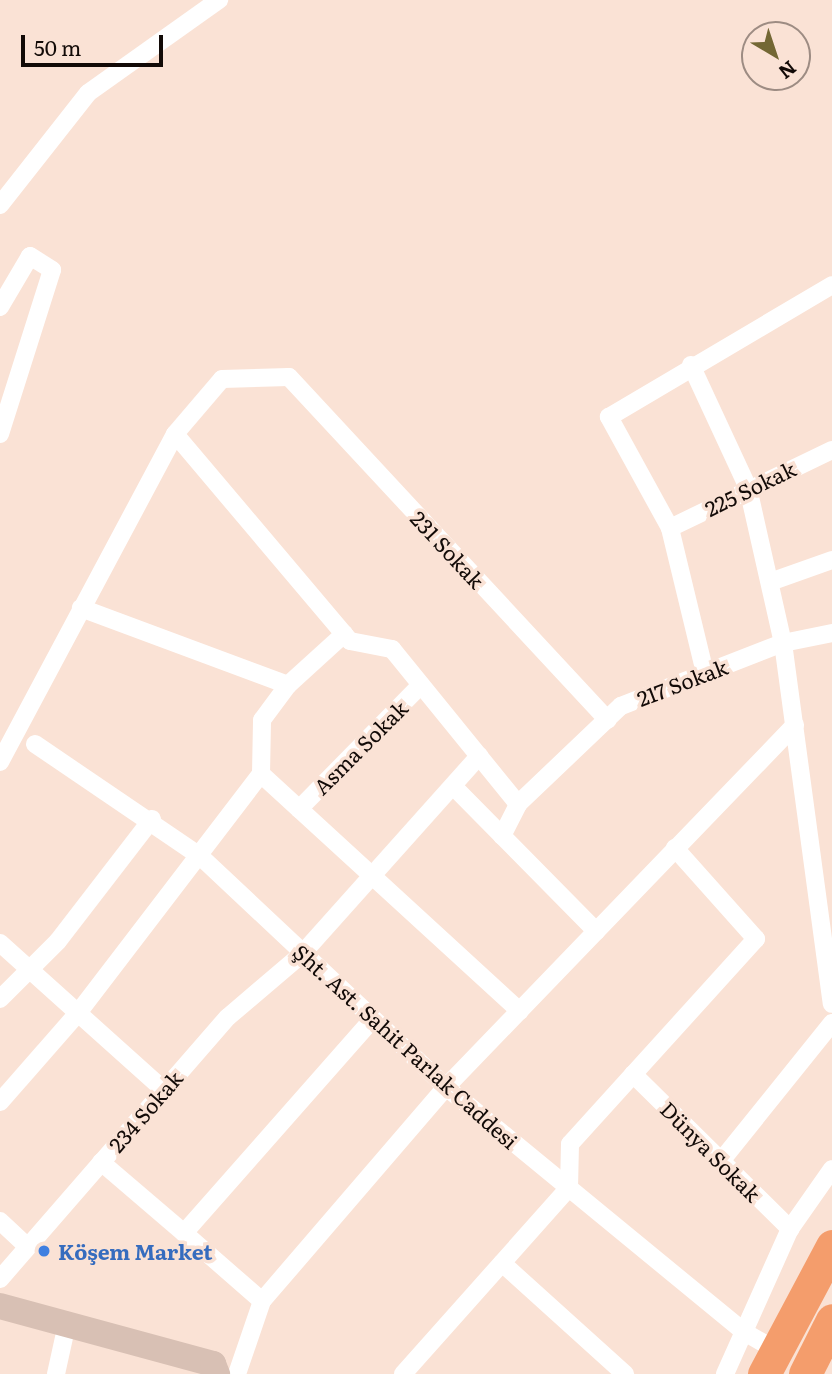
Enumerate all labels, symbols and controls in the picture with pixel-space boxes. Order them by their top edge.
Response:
scale bar [24,21,166,65]
north arrow [741,21,811,91]
text: 50 m [34,31,81,62]
text: N [773,55,803,87]
street label: 225 Sokak [701,455,799,521]
street label: 231 Sokak [406,505,490,593]
street label: 217 Sokak [633,653,731,711]
street label: Asma Sokak [308,695,412,799]
street label: Şht. Ast. Sahit Parlak Caddesi [289,939,523,1153]
street label: 234 Sokak [103,1065,187,1157]
street label: Dünya Sokak [656,1096,766,1206]
place label: Köşem Market [58,1238,213,1264]
marker: Köşem Market [36,1243,52,1259]

